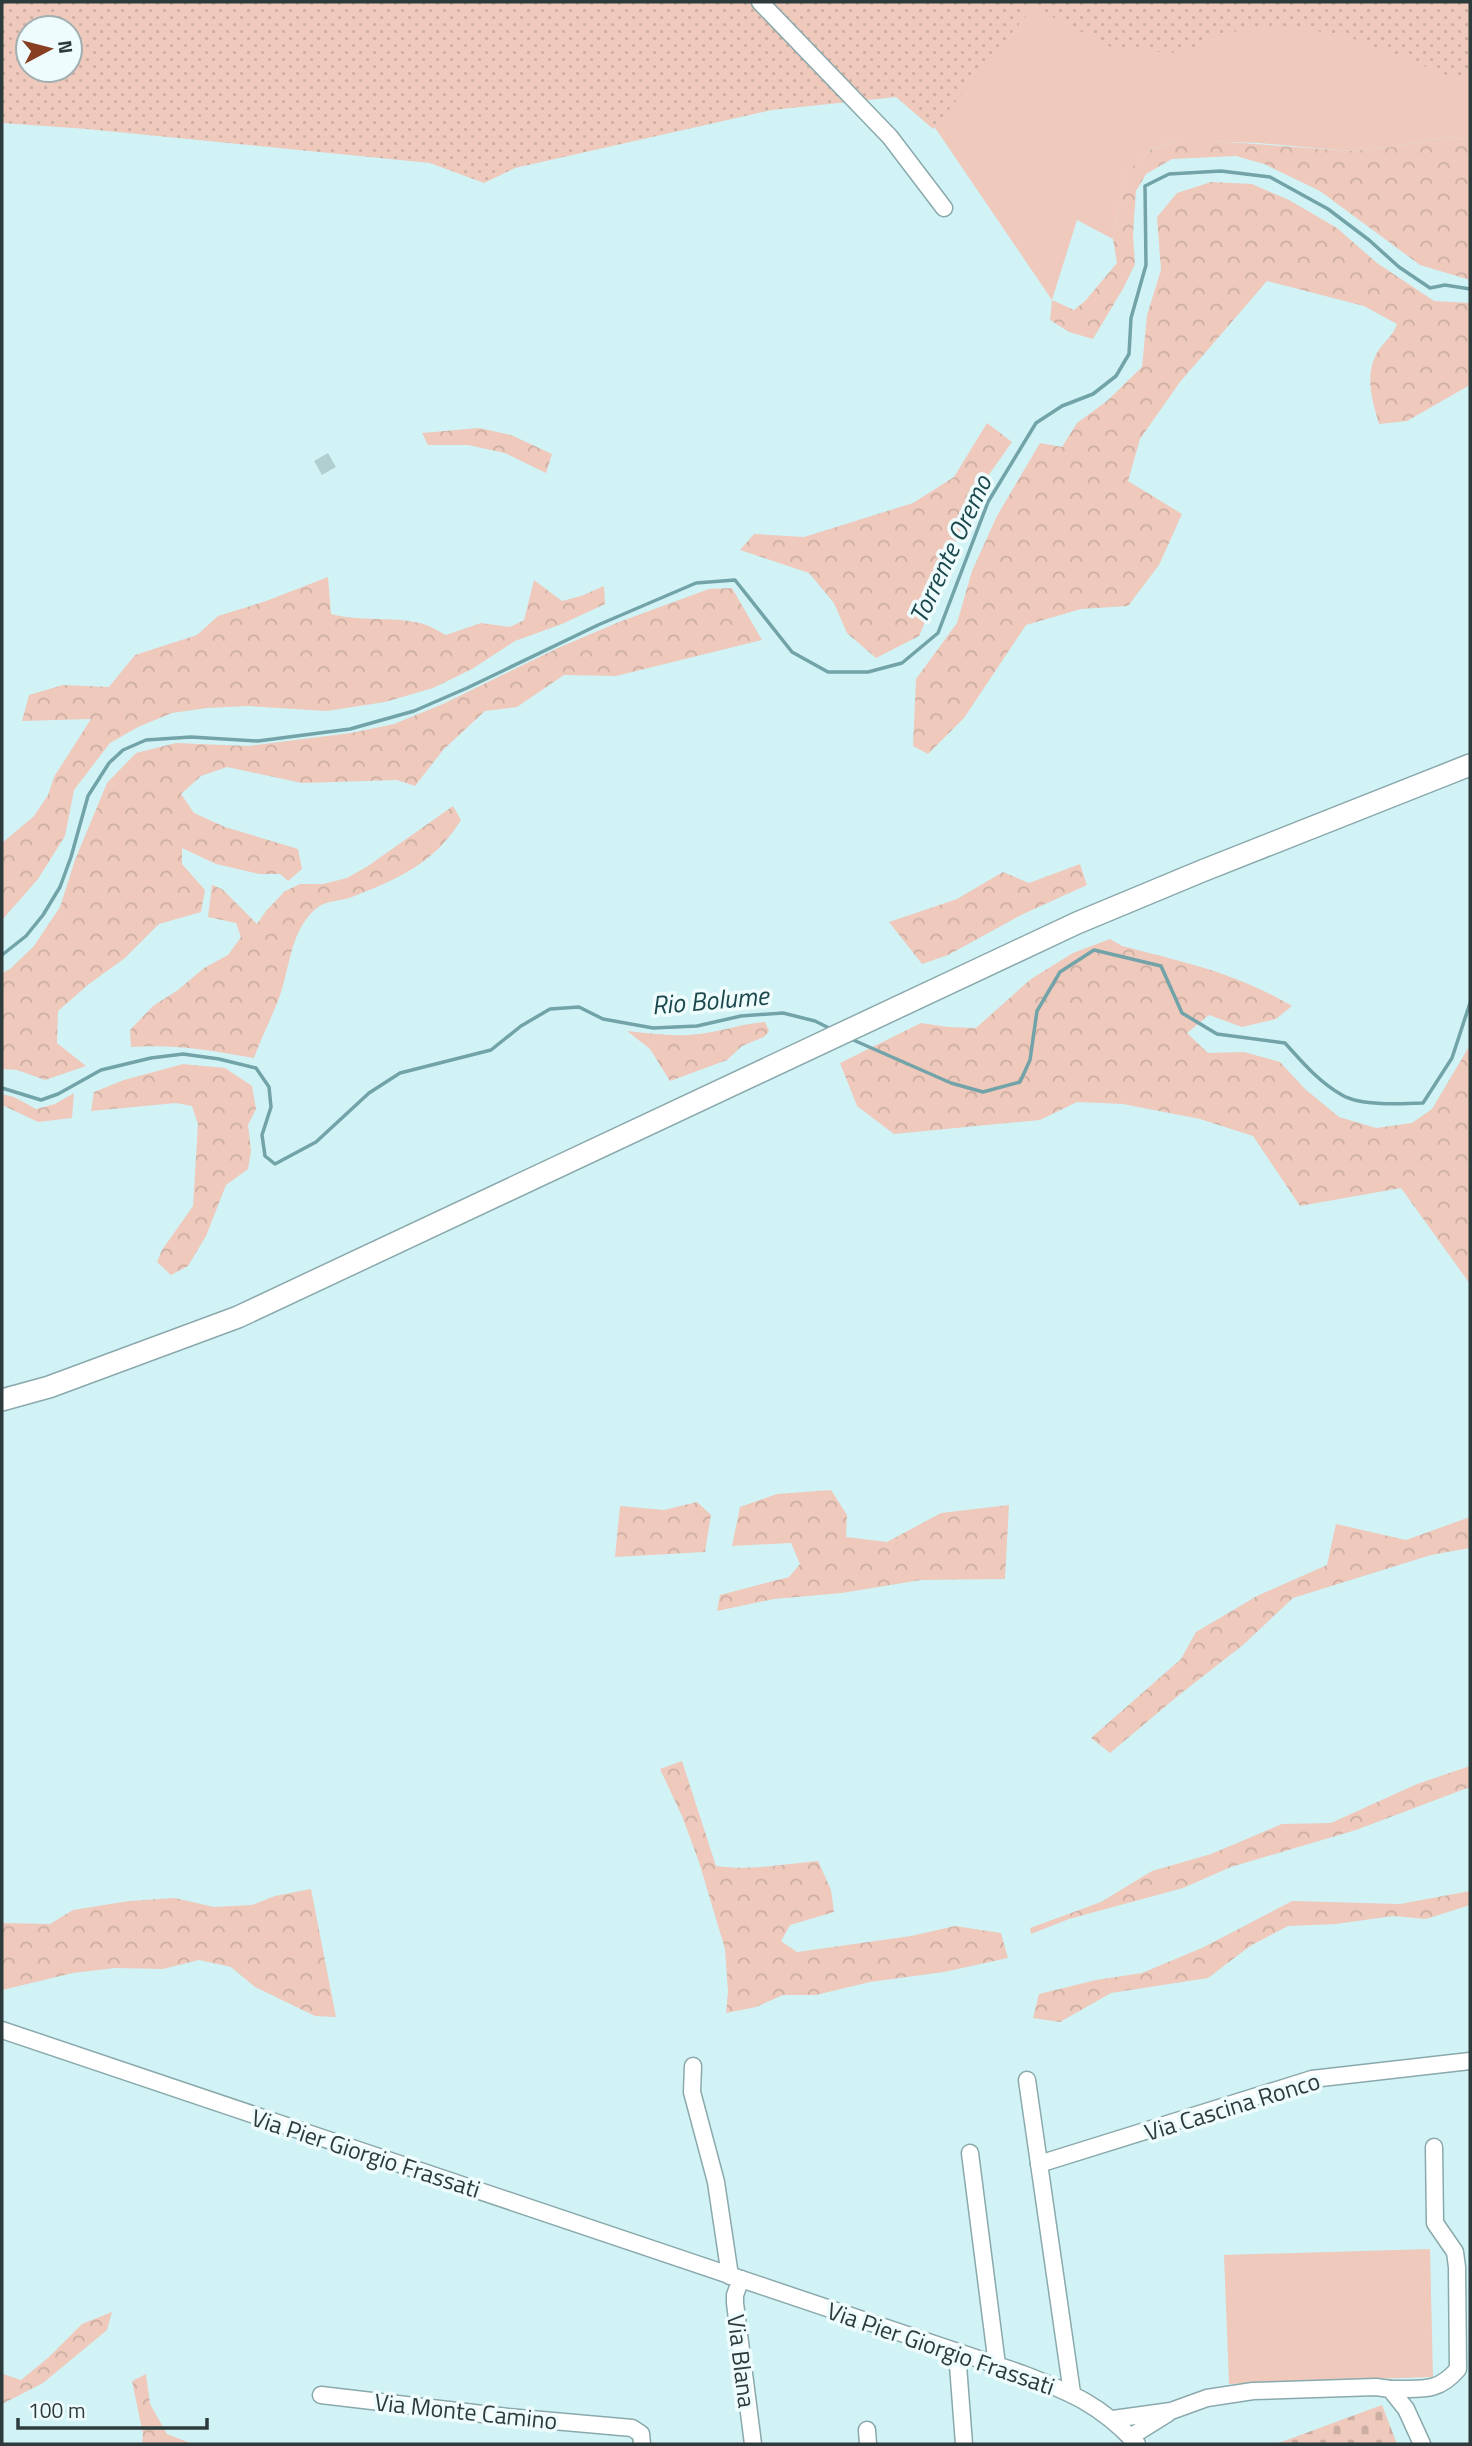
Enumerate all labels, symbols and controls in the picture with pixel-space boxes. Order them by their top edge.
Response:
north arrow [14,14,84,84]
text: N [51,39,82,55]
water label: Torrente Oremo [899,468,1002,629]
water label: Rio Bolume [650,975,772,1025]
street label: Via Cascina Ronco [1140,2062,1324,2150]
street label: Via Pier Giorgio Frassati [247,2099,485,2207]
street label: Via Pier Giorgio Frassati [822,2292,1060,2404]
street label: Via Blana [718,2312,766,2410]
street label: Via Monte Camino [373,2383,559,2439]
scale bar [18,2386,206,2430]
text: 100 m [28,2394,85,2426]

